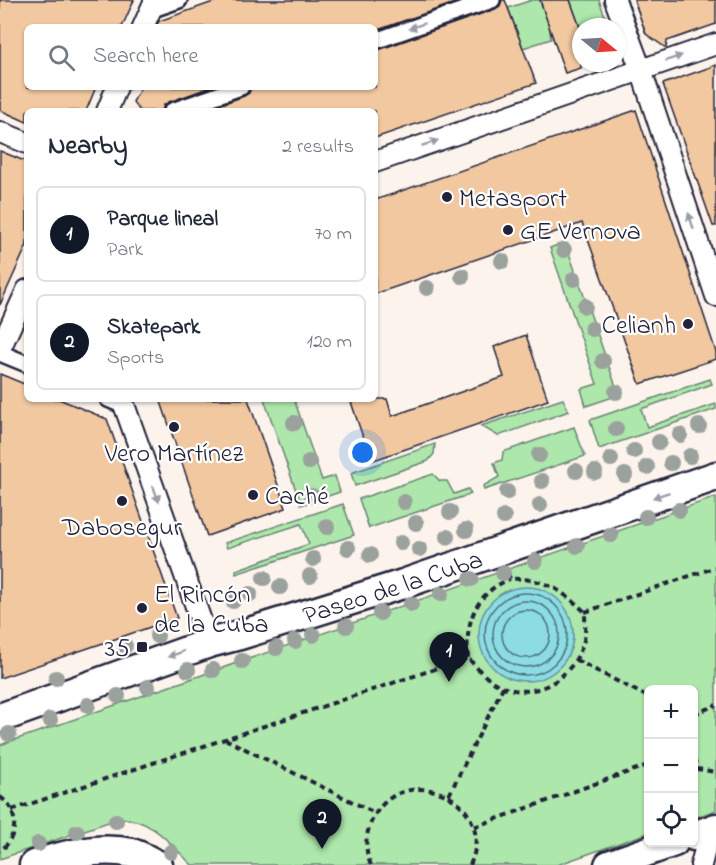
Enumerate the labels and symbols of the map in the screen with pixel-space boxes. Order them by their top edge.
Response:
north arrow [572,18,626,72]
one-way arrow [407,22,425,32]
one-way arrow [665,53,683,63]
one-way arrow [421,138,439,148]
place label: Metasport [459,181,567,219]
marker: Metasport [440,190,454,204]
one-way arrow [686,212,695,230]
place label: GE Vernova [520,214,641,252]
marker: GE Vernova [501,223,515,237]
place label: Celianh [602,308,676,346]
marker: Celianh [681,317,695,331]
marker: Vero Martínez [167,420,181,434]
place label: Vero Martínez [104,436,243,474]
your location [348,438,377,467]
place label: Caché [265,479,329,517]
one-way arrow [151,485,161,503]
marker: Caché [246,488,260,502]
one-way arrow [652,491,670,500]
marker: Dabosegur [115,494,129,508]
place label: Dabosegur [61,510,183,548]
street label: Paseo de la Cuba [299,542,488,636]
place label: El Rincón de la Cuba [154,577,269,645]
marker: El Rincón de la Cuba [135,601,149,615]
place label: 35 [104,631,130,669]
pin: 1 [430,632,468,682]
marker: 35 [135,640,149,654]
one-way arrow [167,650,185,660]
pin: 2 [302,800,342,849]

